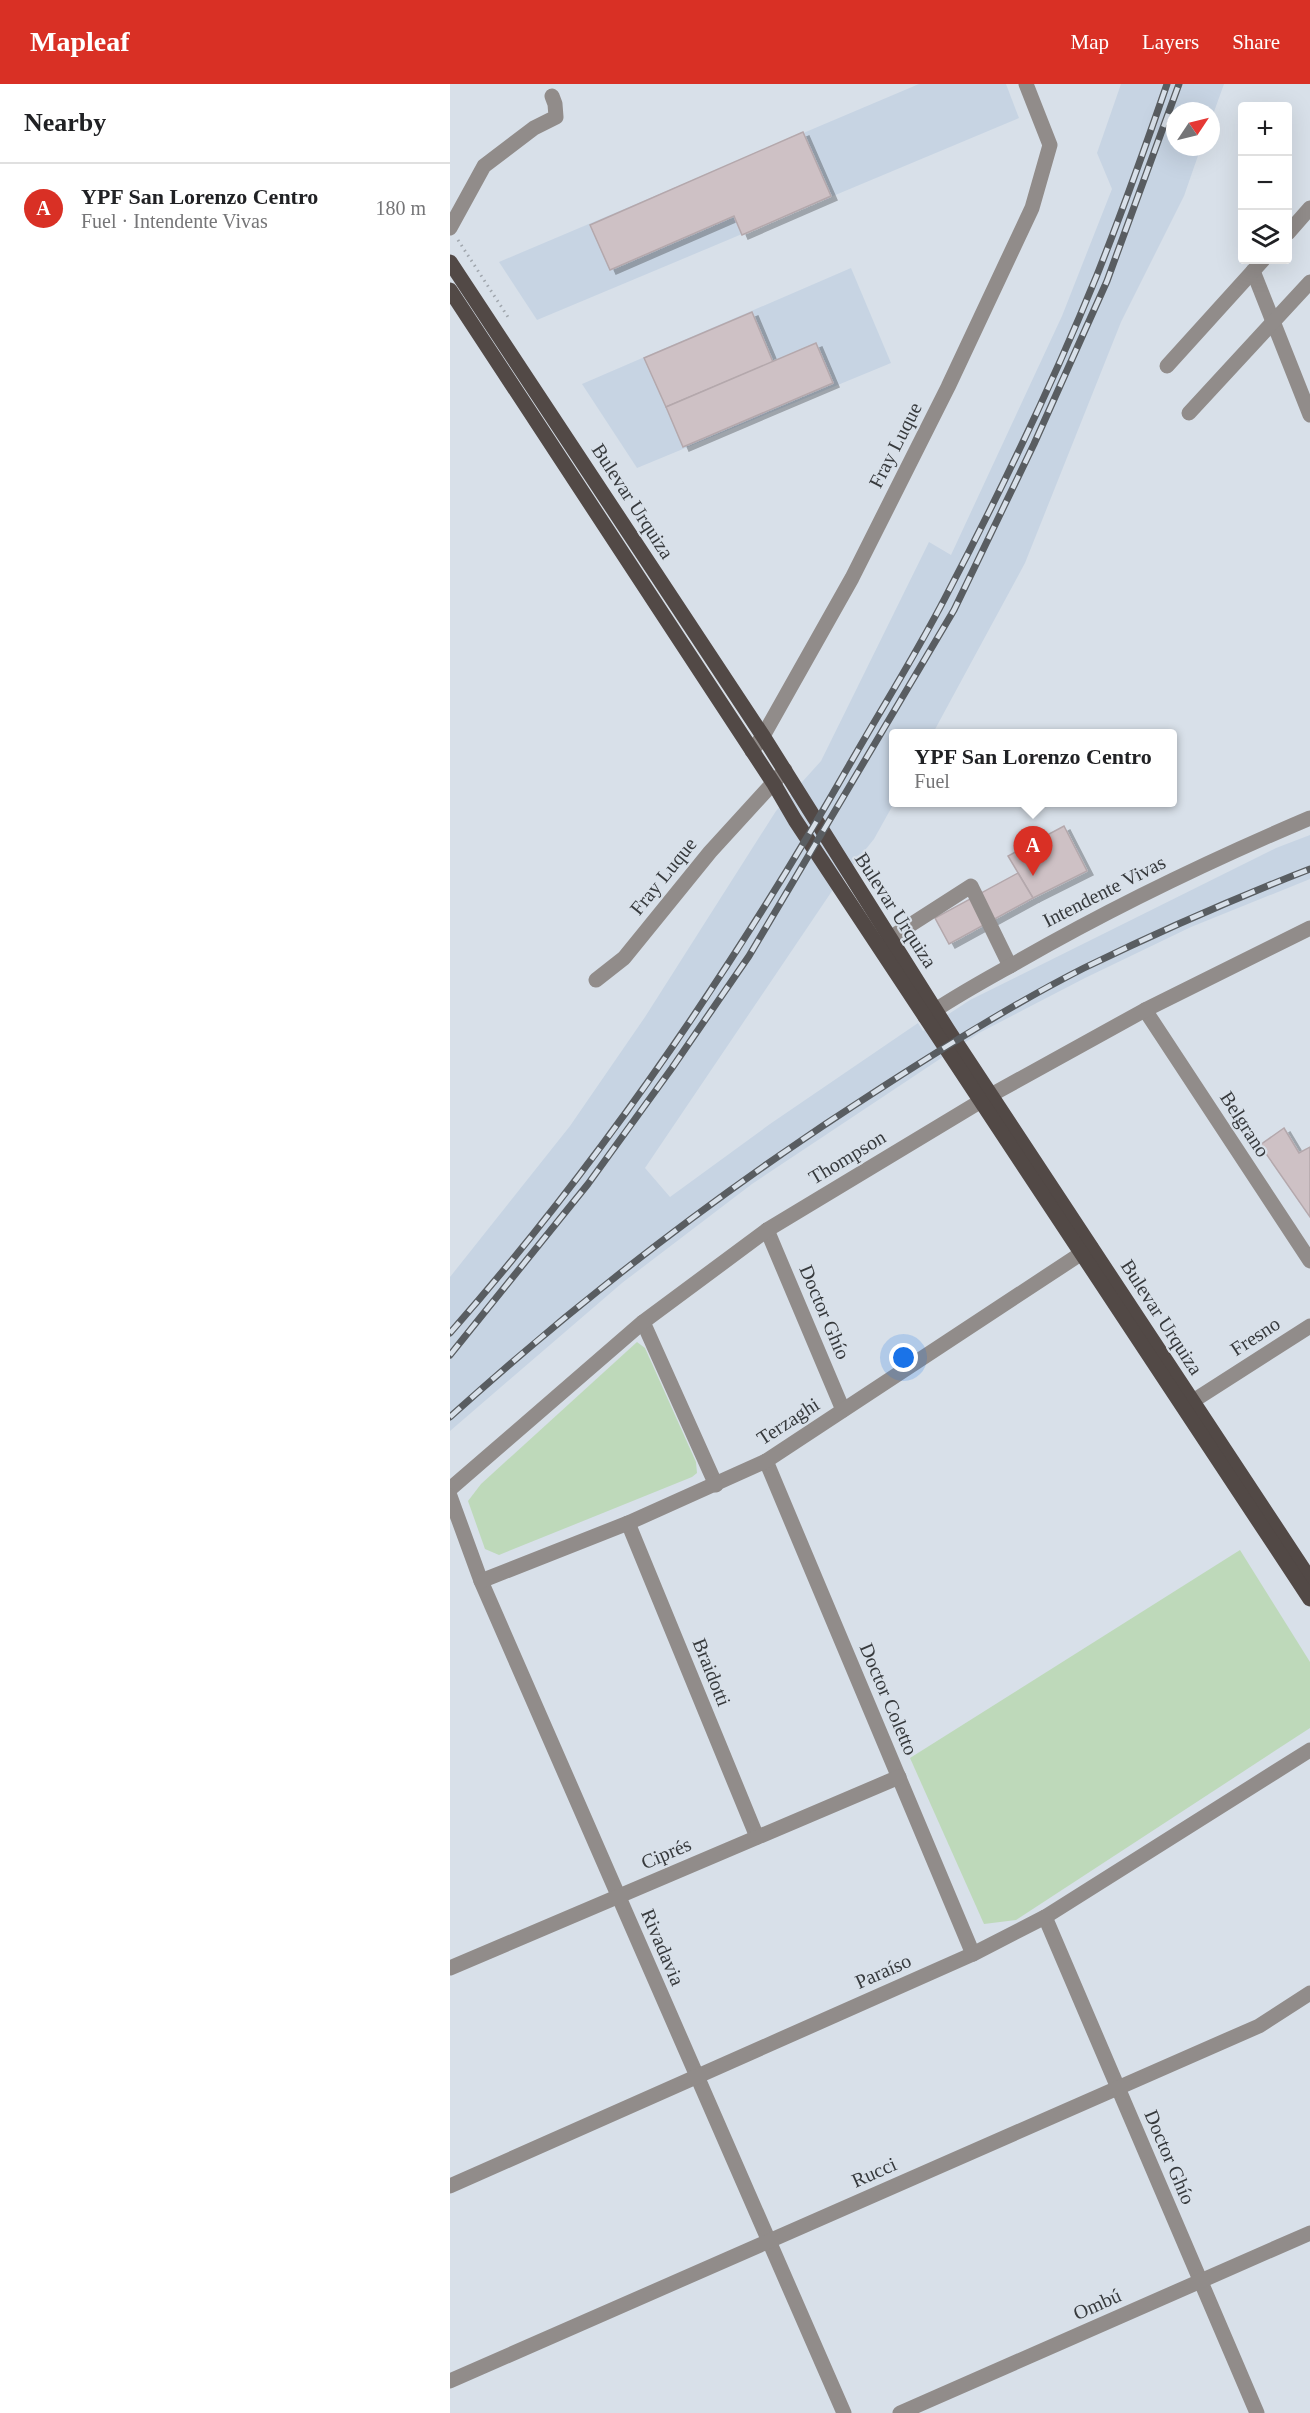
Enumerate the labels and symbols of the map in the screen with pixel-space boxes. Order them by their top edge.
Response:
north arrow [1166,102,1220,156]
street label: Fray Luque [864,399,927,492]
street label: Bulevar Urquiza [587,439,678,563]
pin: A [1014,826,1052,876]
street label: Fray Luque [625,833,702,920]
street label: Bulevar Urquiza [850,848,941,972]
street label: Intendente Vivas [1039,851,1169,931]
street label: Belgrano [1215,1087,1274,1161]
street label: Thompson [805,1126,890,1189]
street label: Bulevar Urquiza [1116,1255,1207,1379]
street label: Doctor Ghío [795,1261,855,1363]
street label: Fresno [1226,1312,1284,1360]
your location [889,1343,918,1372]
street label: Terzaghi [753,1393,824,1450]
street label: Braidotti [688,1635,736,1709]
street label: Doctor Coletto [856,1640,922,1758]
street label: Ciprés [638,1833,695,1874]
street label: Rivadavia [637,1905,689,1989]
street label: Paraíso [852,1949,914,1993]
street label: Doctor Ghío [1140,2106,1200,2208]
street label: Rucci [848,2152,900,2192]
street label: Ombú [1070,2284,1124,2324]

